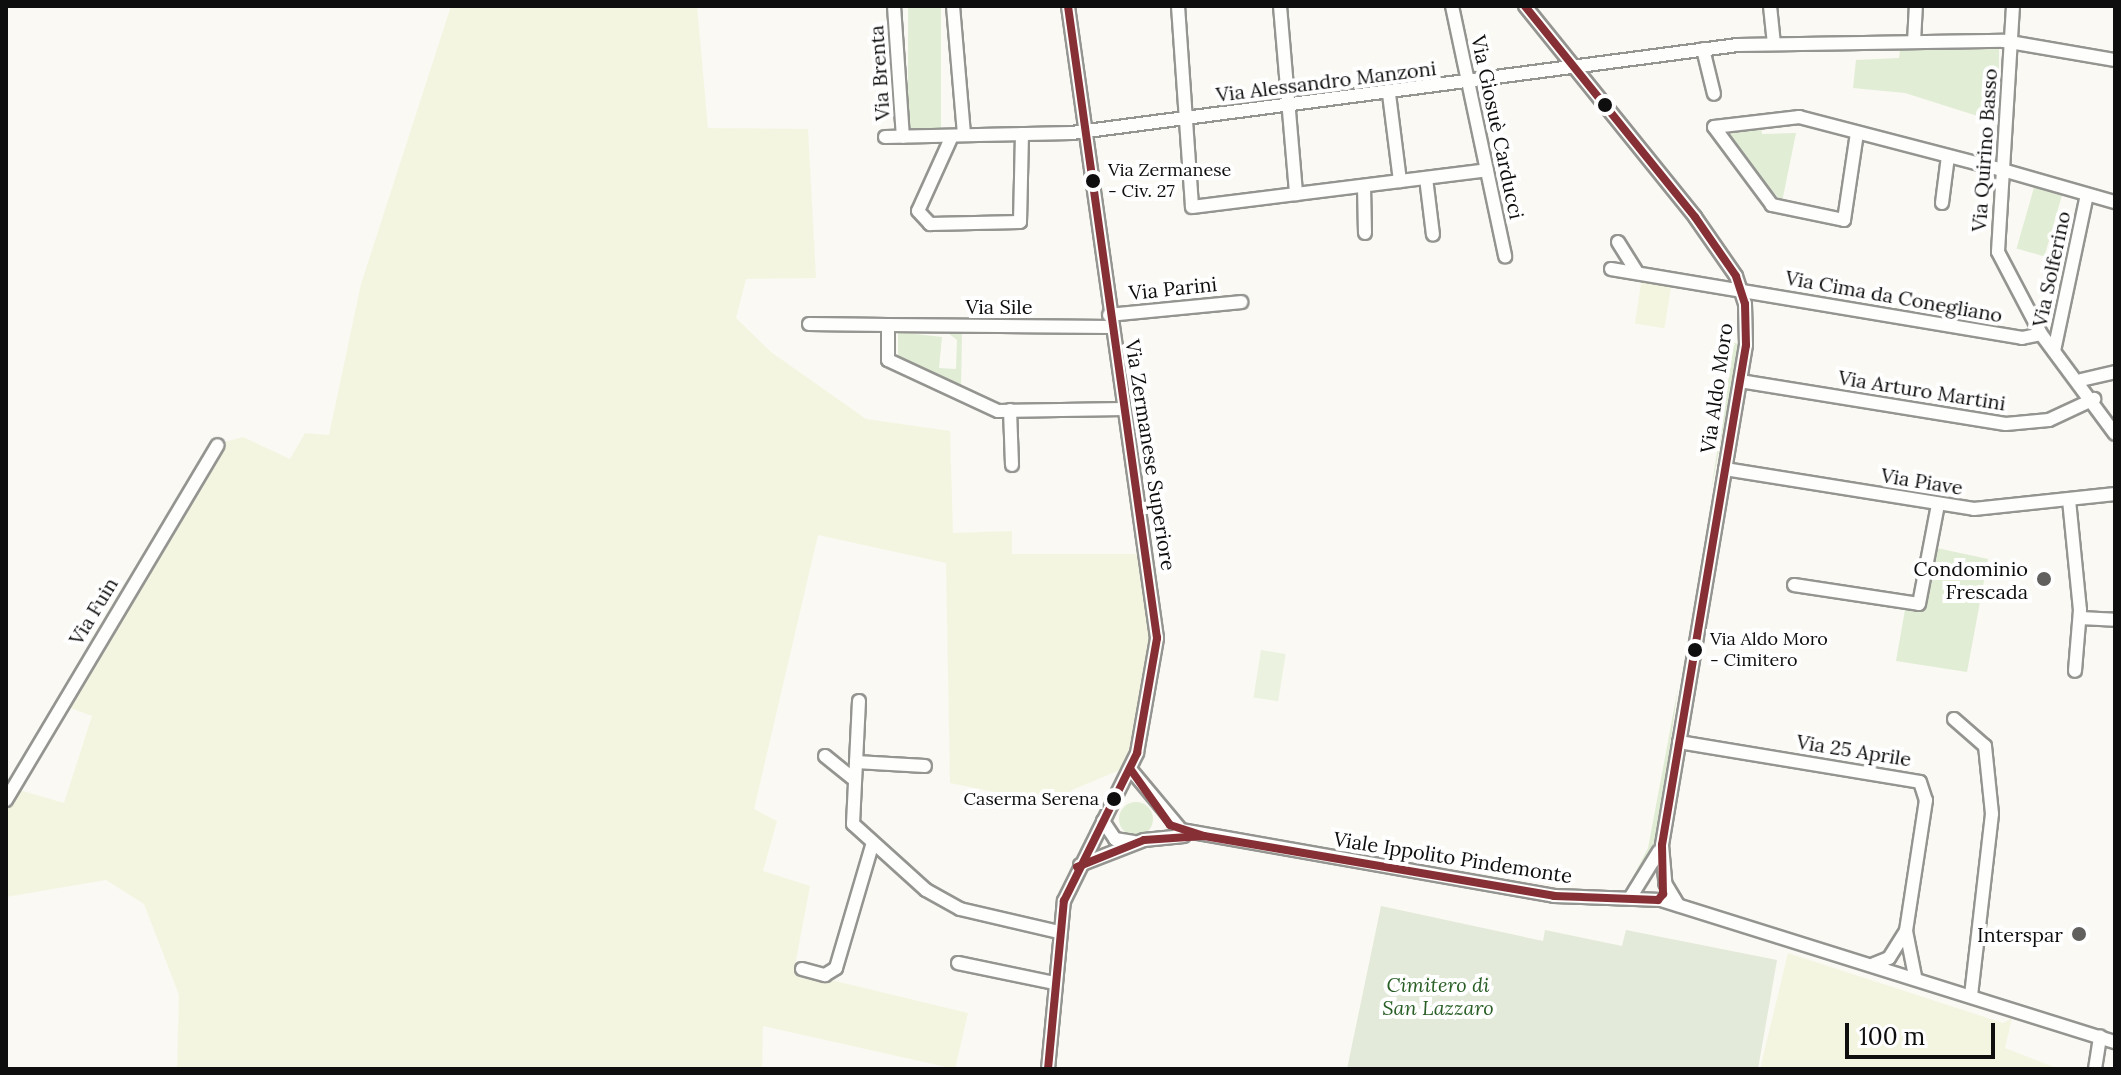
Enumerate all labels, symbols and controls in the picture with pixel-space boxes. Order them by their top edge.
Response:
street label: Via Brenta [864,24,894,122]
street label: Via Giosuè Carducci [1467,33,1529,221]
street label: Via Alessandro Manzoni [1215,56,1437,106]
street label: Via Quirino Basso [1966,67,2002,233]
unlabelled marker [1597,97,1613,113]
place label: Via Zermanese - Civ. 27 [1108,160,1231,202]
marker: Via Zermanese - Civ. 27 [1085,173,1101,189]
street label: Via Solferino [2027,209,2075,329]
street label: Via Cima da Conegliano [1784,265,2004,327]
street label: Via Parini [1128,271,1218,305]
street label: Via Sile [965,294,1033,318]
street label: Via Aldo Moro [1695,321,1737,455]
street label: Via Zermanese Superiore [1121,338,1181,572]
street label: Via Arturo Martini [1837,365,2007,415]
street label: Via Piave [1879,463,1965,499]
place label: Condominio Frescada [1914,556,2028,603]
marker: Condominio Frescada [2035,570,2053,588]
street label: Via Fuin [64,573,122,649]
place label: Via Aldo Moro - Cimitero [1710,629,1828,672]
marker: Via Aldo Moro - Cimitero [1687,642,1703,658]
street label: Via 25 Aprile [1795,729,1913,771]
place label: Caserma Serena [964,788,1099,810]
marker: Caserma Serena [1106,791,1122,807]
street label: Viale Ippolito Pindemonte [1332,826,1574,888]
place label: Interspar [1977,922,2063,946]
marker: Interspar [2070,925,2088,943]
park label: Cimitero di San Lazzaro [1382,972,1494,1019]
scale bar [1849,1007,1999,1057]
text: 100 m [1859,1021,1925,1052]

